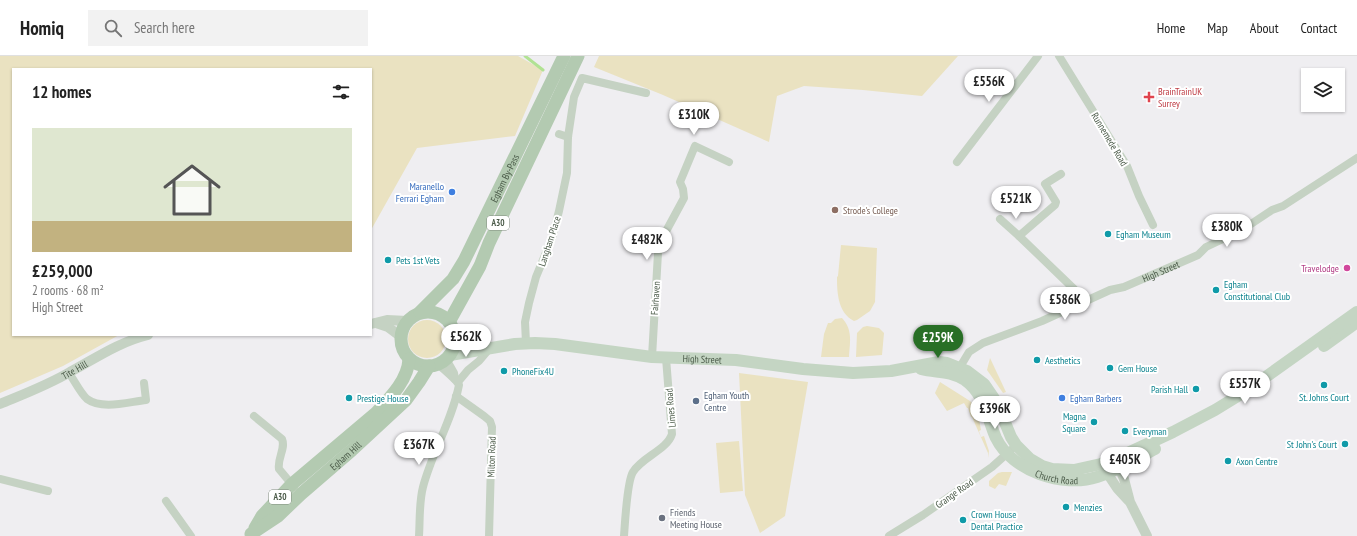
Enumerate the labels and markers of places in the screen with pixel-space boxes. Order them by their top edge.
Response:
pin: £556K [961,69,1017,103]
place label: BrainTrainUK Surrey [1158,85,1202,110]
marker: BrainTrainUK Surrey [1143,91,1155,103]
pin: £310K [666,102,722,136]
place label: Maranello Ferrari Egham [396,180,444,205]
pin: £521K [988,186,1044,220]
marker: Maranello Ferrari Egham [447,187,457,197]
place label: Strode's College [843,204,898,217]
marker: Strode's College [830,205,840,215]
pin: £380K [1199,214,1255,248]
pin: £482K [619,227,675,261]
place label: Egham Museum [1116,228,1171,241]
marker: Egham Museum [1103,229,1113,239]
place label: Pets 1st Vets [396,254,440,267]
marker: Pets 1st Vets [383,255,393,265]
place label: Travelodge [1301,262,1339,275]
marker: Travelodge [1342,263,1352,273]
place label: Egham Constitutional Club [1224,278,1290,303]
marker: Egham Constitutional Club [1211,285,1221,295]
pin: £586K [1037,287,1093,321]
pin: £562K [438,324,494,358]
pin: £259K [910,325,966,359]
place label: Aesthetics [1045,354,1081,367]
marker: Aesthetics [1032,355,1042,365]
place label: Gem House [1118,362,1157,375]
marker: Gem House [1105,363,1115,373]
place label: PhoneFix4U [512,365,554,378]
marker: PhoneFix4U [499,366,509,376]
pin: £557K [1217,371,1273,405]
marker: St. Johns Court [1319,380,1329,390]
place label: Parish Hall [1151,383,1189,396]
marker: Parish Hall [1191,384,1201,394]
place label: Egham Youth Centre [704,389,749,414]
place label: St. Johns Court [1299,391,1349,404]
place label: Prestige House [357,392,409,405]
place label: Egham Barbers [1070,392,1122,405]
marker: Prestige House [344,393,354,403]
marker: Egham Barbers [1057,393,1067,403]
marker: Egham Youth Centre [691,396,701,406]
pin: £396K [967,396,1023,430]
place label: Magna Square [1062,410,1086,435]
marker: Magna Square [1089,417,1099,427]
place label: Everyman [1133,425,1167,438]
marker: Everyman [1120,426,1130,436]
pin: £367K [391,432,447,466]
place label: St John's Court [1287,438,1337,451]
marker: St John's Court [1340,439,1350,449]
pin: £405K [1097,447,1153,481]
place label: Axon Centre [1236,455,1278,468]
marker: Axon Centre [1223,456,1233,466]
place label: Menzies [1074,501,1103,514]
marker: Menzies [1061,502,1071,512]
place label: Friends Meeting House [670,506,722,531]
place label: Crown House Dental Practice [971,508,1023,533]
marker: Friends Meeting House [657,513,667,523]
marker: Crown House Dental Practice [958,515,968,525]

